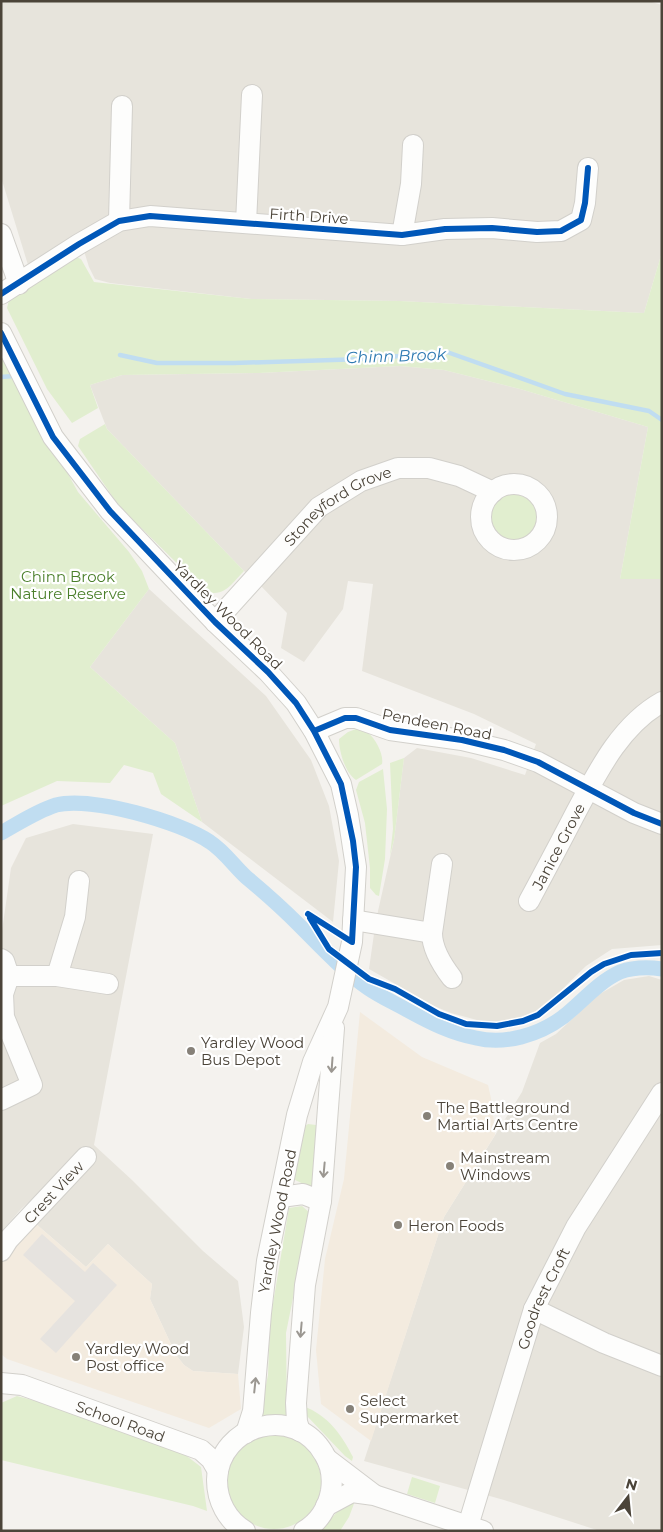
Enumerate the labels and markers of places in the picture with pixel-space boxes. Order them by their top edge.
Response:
place label: Yardley Wood Bus Depot [201,1033,304,1069]
marker: Yardley Wood Bus Depot [185,1045,197,1057]
place label: The Battleground Martial Arts Centre [437,1098,578,1134]
marker: The Battleground Martial Arts Centre [421,1110,433,1122]
place label: Mainstream Windows [460,1148,550,1184]
marker: Mainstream Windows [444,1160,456,1172]
place label: Heron Foods [408,1216,504,1235]
marker: Heron Foods [392,1219,404,1231]
place label: Yardley Wood Post office [86,1339,189,1375]
marker: Yardley Wood Post office [70,1351,82,1363]
place label: Select Supermarket [360,1391,459,1427]
marker: Select Supermarket [344,1403,356,1415]

